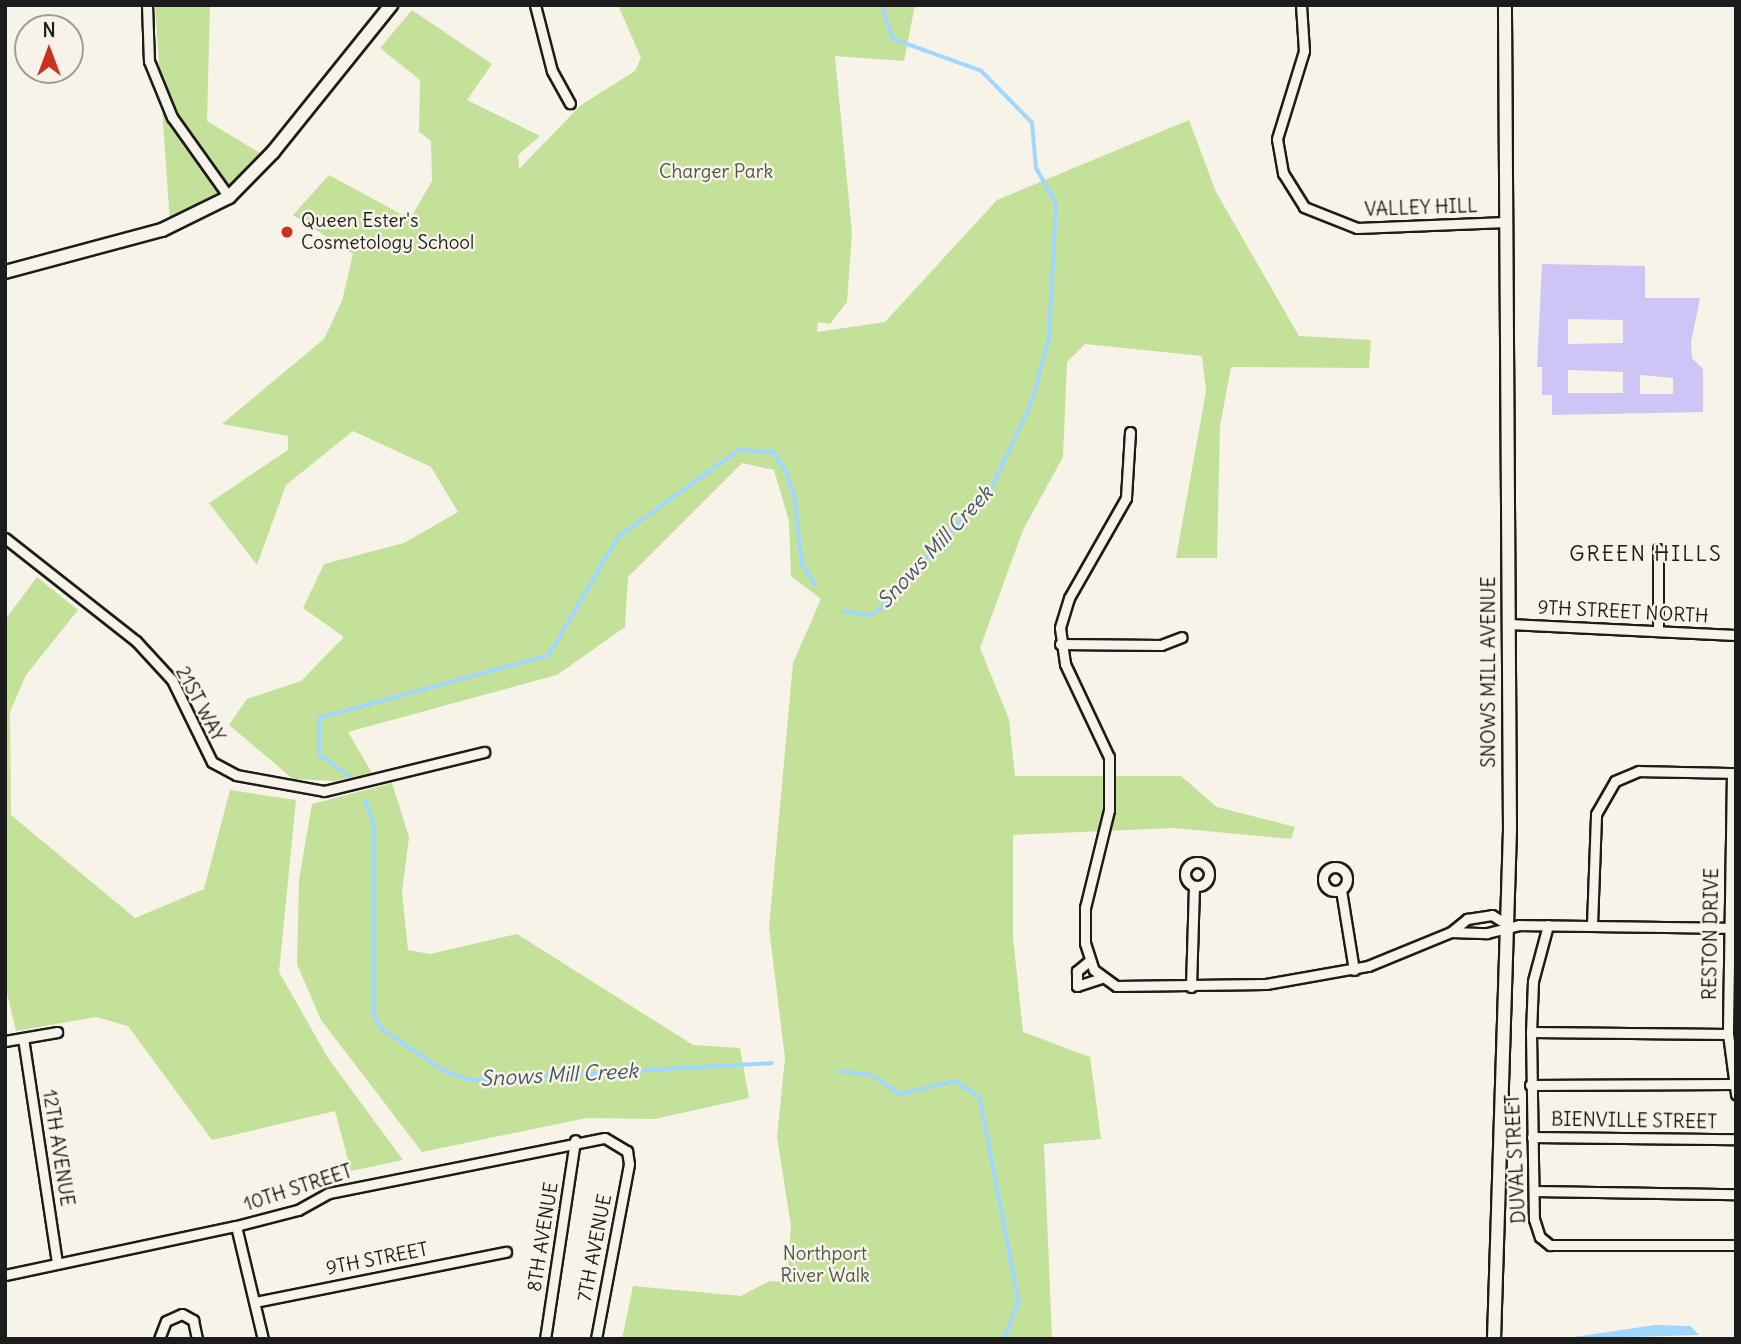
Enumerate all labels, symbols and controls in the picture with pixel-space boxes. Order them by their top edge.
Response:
north arrow [14,14,84,84]
text: N [42,18,56,42]
park label: Charger Park [659,161,773,183]
street label: VALLEY HILL [1364,195,1478,221]
place label: Queen Ester's Cosmetology School [301,210,474,254]
marker: Queen Ester's Cosmetology School [279,224,295,240]
water label: Snows Mill Creek [872,481,998,613]
district label: GREEN HILLS [1571,541,1721,567]
street label: SNOWS MILL AVENUE [1478,576,1500,768]
street label: 9TH STREET NORTH [1537,596,1709,628]
street label: 21ST WAY [171,663,229,745]
street label: RESTON DRIVE [1698,868,1724,1000]
water label: Snows Mill Creek [480,1058,638,1092]
street label: 12TH AVENUE [38,1088,78,1208]
street label: DUVAL STREET [1501,1094,1531,1224]
street label: BIENVILLE STREET [1551,1108,1717,1134]
street label: 10TH STREET [241,1160,355,1216]
street label: 8TH AVENUE [523,1181,563,1293]
street label: 7TH AVENUE [573,1192,617,1304]
street label: 9TH STREET [324,1238,430,1280]
park label: Northport River Walk [780,1243,870,1287]

